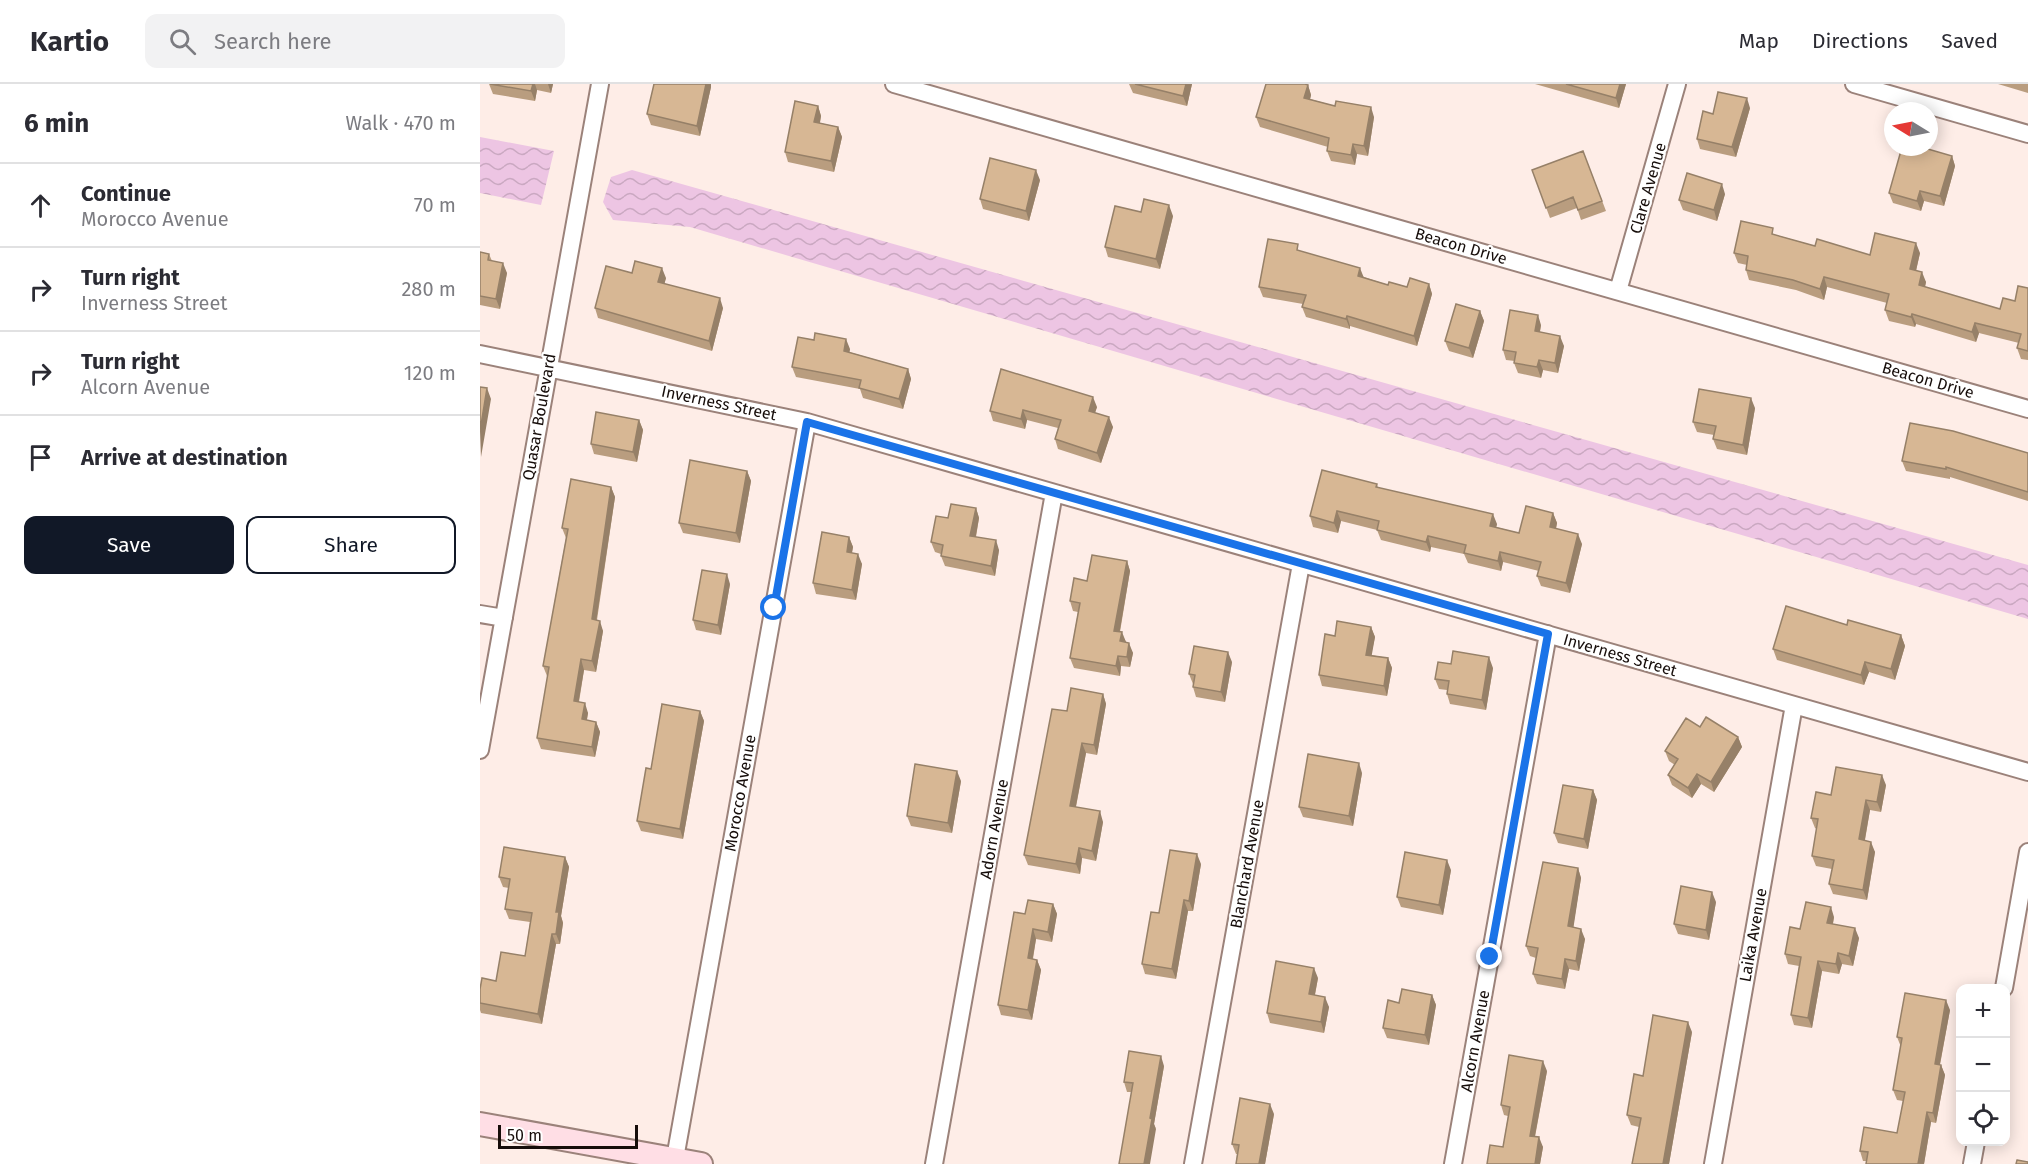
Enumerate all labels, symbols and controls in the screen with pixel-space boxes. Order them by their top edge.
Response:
search box [145,14,565,68]
text: Kartio [30,25,109,58]
icon: search [166,25,199,58]
text: Search here [214,28,332,55]
text: Map [1739,28,1779,54]
text: Directions [1812,28,1908,54]
text: Saved [1941,28,1998,54]
north arrow [1884,102,1938,156]
text: 6 min [24,108,89,139]
text: Walk · 470 m [346,111,456,135]
street label: Clare Avenue [1626,140,1670,236]
text: Continue [81,180,171,207]
icon: ahead [24,189,57,222]
text: 70 m [414,193,456,217]
text: Morocco Avenue [81,207,229,231]
street label: Beacon Drive [1413,224,1509,268]
text: Turn right [81,264,180,291]
icon: right [24,273,57,306]
text: 280 m [401,277,456,301]
text: Inverness Street [81,291,228,315]
text: Turn right [81,348,180,375]
street label: Quasar Boulevard [518,352,560,482]
icon: right [24,357,57,390]
street label: Beacon Drive [1880,358,1976,402]
text: 120 m [404,361,456,385]
text: Alcorn Avenue [81,375,210,399]
street label: Inverness Street [660,382,779,425]
icon: arrive [24,441,57,474]
text: Arrive at destination [81,444,288,471]
button: Save [24,516,234,574]
button: Share [246,516,456,574]
route start [760,594,786,620]
street label: Inverness Street [1561,630,1679,680]
street label: Morocco Avenue [720,733,760,853]
street label: Adorn Avenue [976,778,1012,880]
street label: Blanchard Avenue [1226,798,1268,930]
street label: Laika Avenue [1735,887,1771,983]
route end [1476,943,1502,969]
map controls [1956,984,2010,1146]
button: + [1956,984,2010,1038]
street label: Alcorn Avenue [1457,988,1493,1094]
button: − [1956,1038,2010,1092]
button: locate [1956,1092,2010,1146]
scale bar [498,1122,638,1150]
text: 50 m [507,1126,542,1145]

